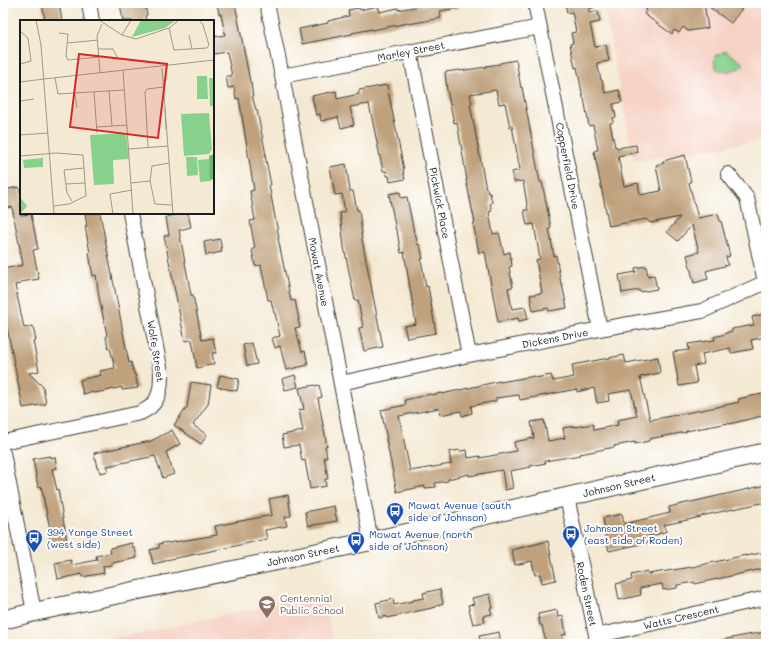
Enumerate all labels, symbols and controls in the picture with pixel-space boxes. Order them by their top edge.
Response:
inset map [20,20,214,214]
street label: Marley Street [376,38,446,64]
street label: Copperfield Drive [553,121,583,211]
street label: Pickwick Place [426,166,454,240]
street label: Mowat Avenue [305,236,333,308]
street label: Wolfe Street [144,319,168,383]
street label: Dickens Drive [521,325,589,351]
street label: Johnson Street [581,470,657,500]
place label: Mowat Avenue (south side of Johnson) [408,498,511,524]
bus stop icon: Mowat Avenue (south side of Johnson) [385,501,405,526]
place label: Johnson Street (east side of Roden) [584,521,683,547]
bus stop icon: Johnson Street (east side of Roden) [561,524,581,549]
place label: 394 Yonge Street (west side) [47,525,133,551]
place label: Mowat Avenue (north side of Johnson) [369,527,473,553]
bus stop icon: 394 Yonge Street (west side) [24,528,44,553]
bus stop icon: Mowat Avenue (north side of Johnson) [346,530,366,555]
street label: Johnson Street [265,540,341,570]
street label: Roden Street [573,561,601,627]
place label: Centennial Public School [280,591,344,617]
school or university icon: Centennial Public School [257,594,277,619]
street label: Watts Crescent [642,602,720,632]

